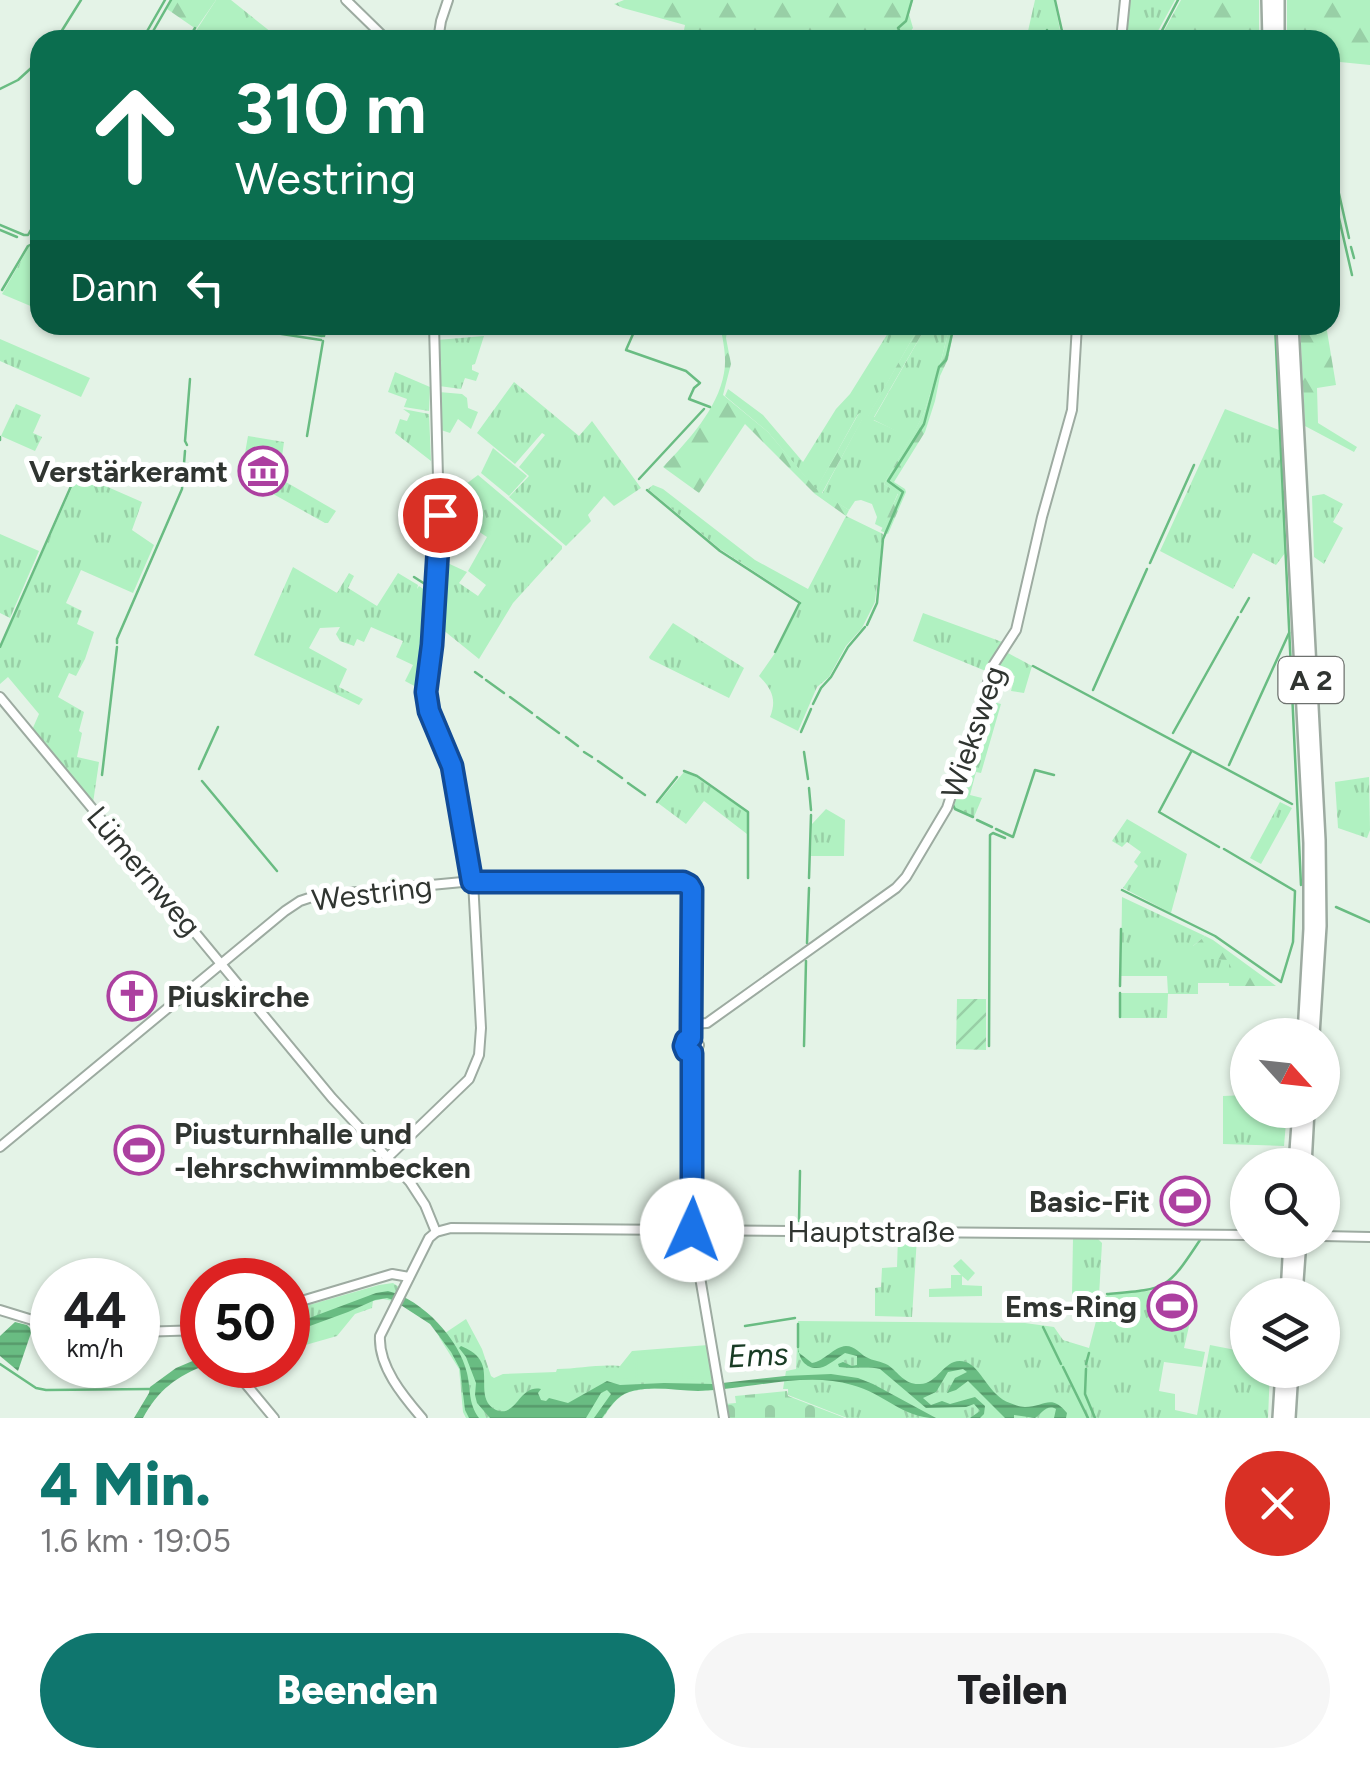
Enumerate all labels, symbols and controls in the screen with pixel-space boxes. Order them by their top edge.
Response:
text: 310 m [235,66,427,151]
icon: ahead [70,70,200,200]
text: Westring [235,151,416,205]
icon: left [178,260,233,315]
text: Dann [70,265,158,311]
museum icon: Verstärkeramt [237,445,289,497]
place label: Verstärkeramt [29,453,228,490]
pin [398,473,483,558]
icon: arrive [413,488,468,543]
road number: A 2 [1278,657,1344,703]
street label: Wieksweg [933,661,1013,803]
street label: Lümernweg [79,799,209,943]
street label: Westring [310,867,434,919]
church icon: Piuskirche [106,970,158,1022]
place label: Piuskirche [167,978,310,1015]
north arrow [1230,1018,1340,1128]
map controls [1230,1018,1340,1388]
place label: Piusturnhalle und -lehrschwimmbecken [174,1115,471,1186]
sports icon: Piusturnhalle und -lehrschwimmbecken [113,1124,165,1176]
button: search [1230,1148,1340,1258]
sports icon: Basic-Fit [1159,1175,1211,1227]
position arrow [640,1178,744,1282]
place label: Basic-Fit [1029,1183,1150,1220]
street label: Hauptstraße [787,1213,955,1250]
speed limit sign: 50 [180,1258,310,1388]
button: layers [1230,1278,1340,1388]
text: 44 [63,1280,127,1341]
sports icon: Ems-Ring [1146,1280,1198,1332]
place label: Ems-Ring [1005,1288,1137,1325]
text: km/h [66,1333,124,1363]
water label: Ems [726,1334,790,1376]
text: 4 Min. [40,1448,211,1520]
button: close [1225,1451,1330,1556]
text: 1.6 km · 19:05 [40,1522,231,1560]
button: Beenden [40,1633,675,1748]
button: Teilen [695,1633,1330,1748]

